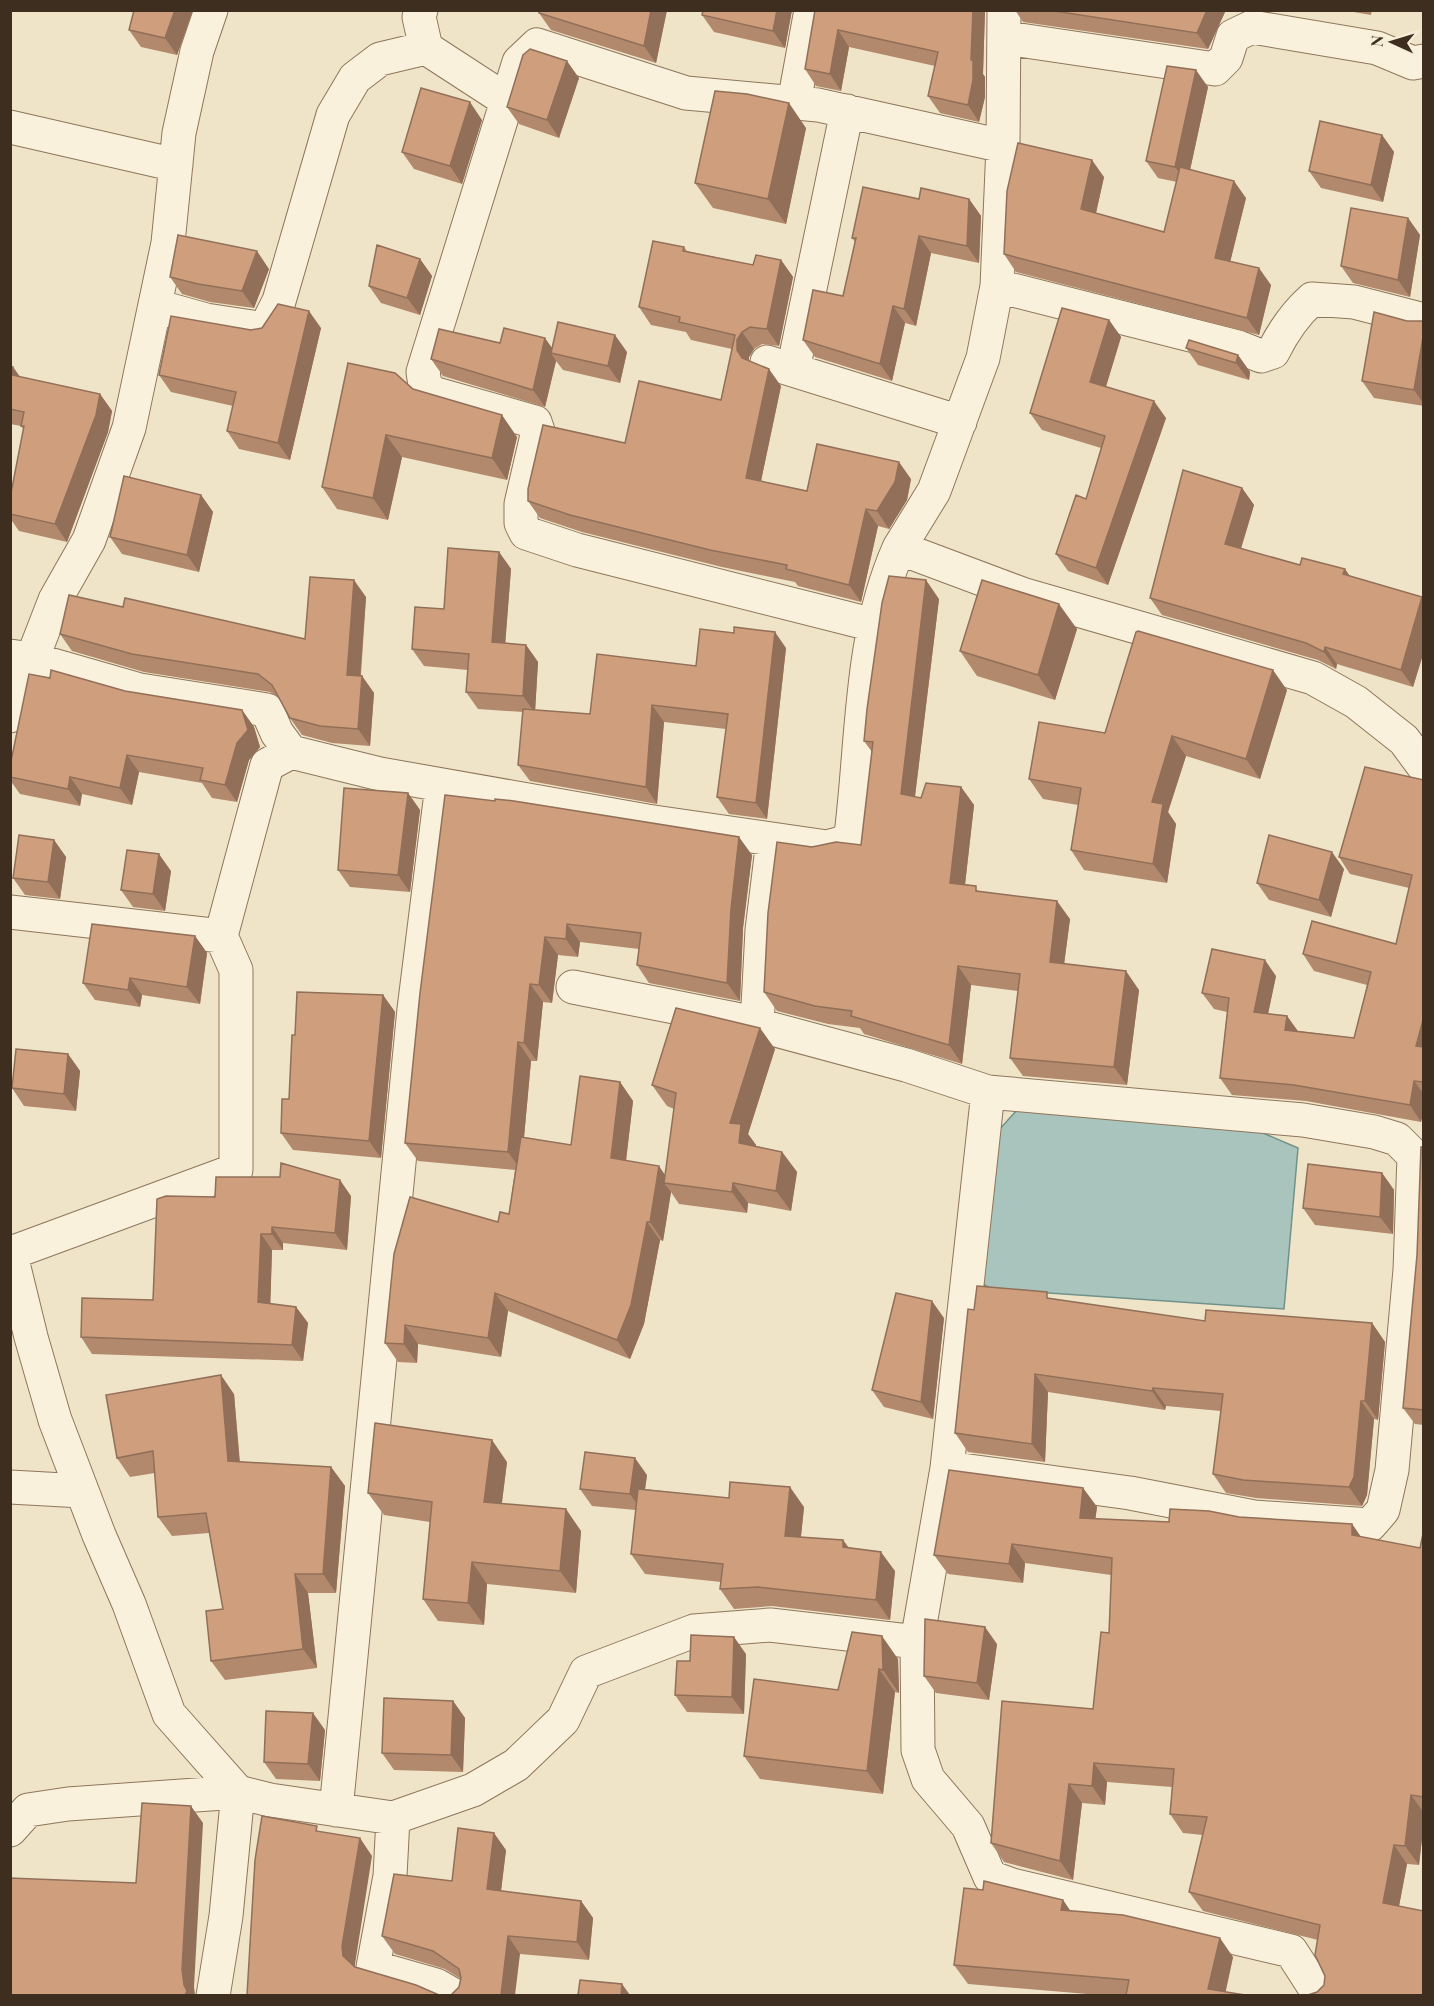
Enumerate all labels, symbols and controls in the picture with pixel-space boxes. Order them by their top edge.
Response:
north arrow [1362,12,1422,72]
text: N [1366,34,1387,47]

